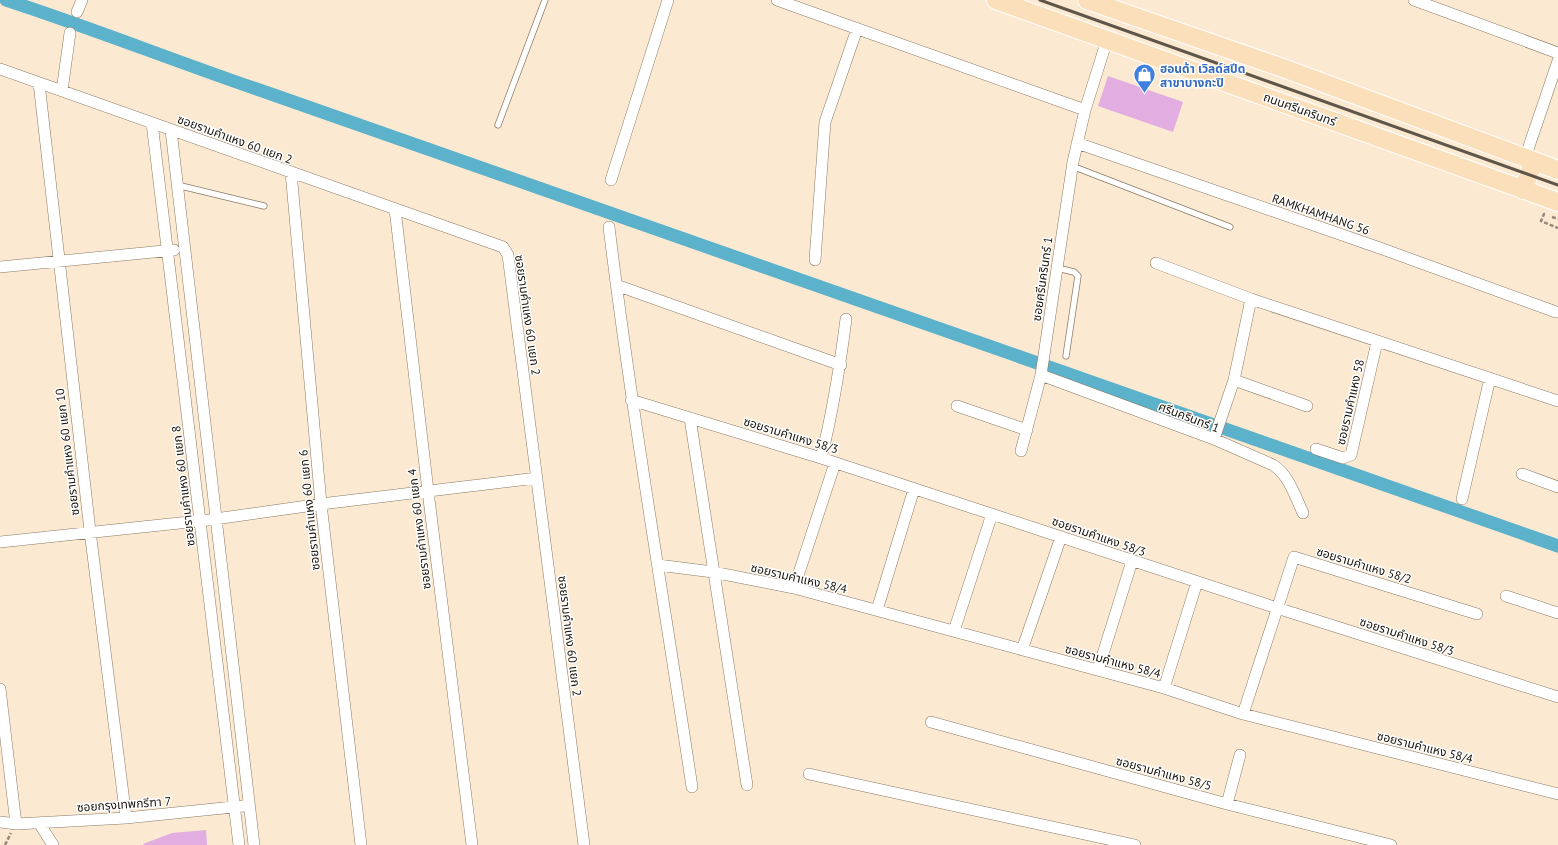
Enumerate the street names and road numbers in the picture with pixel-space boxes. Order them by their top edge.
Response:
street label: ถนนศรีนครินทร์ [1262,89,1339,129]
street label: ซอยรามคำแหง 60 แยก 2 [175,111,295,167]
street label: RAMKHAMHANG 56 [1270,190,1372,238]
street label: ซอยศรีนครินทร์ 1 [1029,236,1055,322]
street label: ซอยรามคำแหง 60 แยก 2 [512,254,544,376]
street label: ซอยรามคำแหง 58 [1333,358,1367,446]
street label: ซอยรามคำแหง 60 แยก 10 [52,387,82,516]
street label: ศรีนครินทร์ 1 [1156,398,1222,436]
street label: ซอยรามคำแหง 58/3 [742,413,840,457]
street label: ซอยรามคำแหง 60 แยก 8 [168,425,198,547]
street label: ซอยรามคำแหง 60 แยก 6 [295,449,323,571]
street label: ซอยรามคำแหง 60 แยก 4 [404,467,434,590]
street label: ซอยรามคำแหง 58/3 [1050,513,1148,559]
street label: ซอยรามคำแหง 58/2 [1315,543,1413,587]
street label: ซอยรามคำแหง 58/4 [749,560,849,596]
street label: ซอยรามคำแหง 60 แยก 2 [555,575,585,697]
street label: ซอยรามคำแหง 58/3 [1358,614,1456,658]
street label: ซอยรามคำแหง 58/4 [1064,641,1163,681]
street label: ซอยรามคำแหง 58/4 [1375,728,1475,766]
street label: ซอยรามคำแหง 58/5 [1115,753,1213,793]
street label: ซอยกรุงเทพกรีฑา 7 [76,793,172,815]

